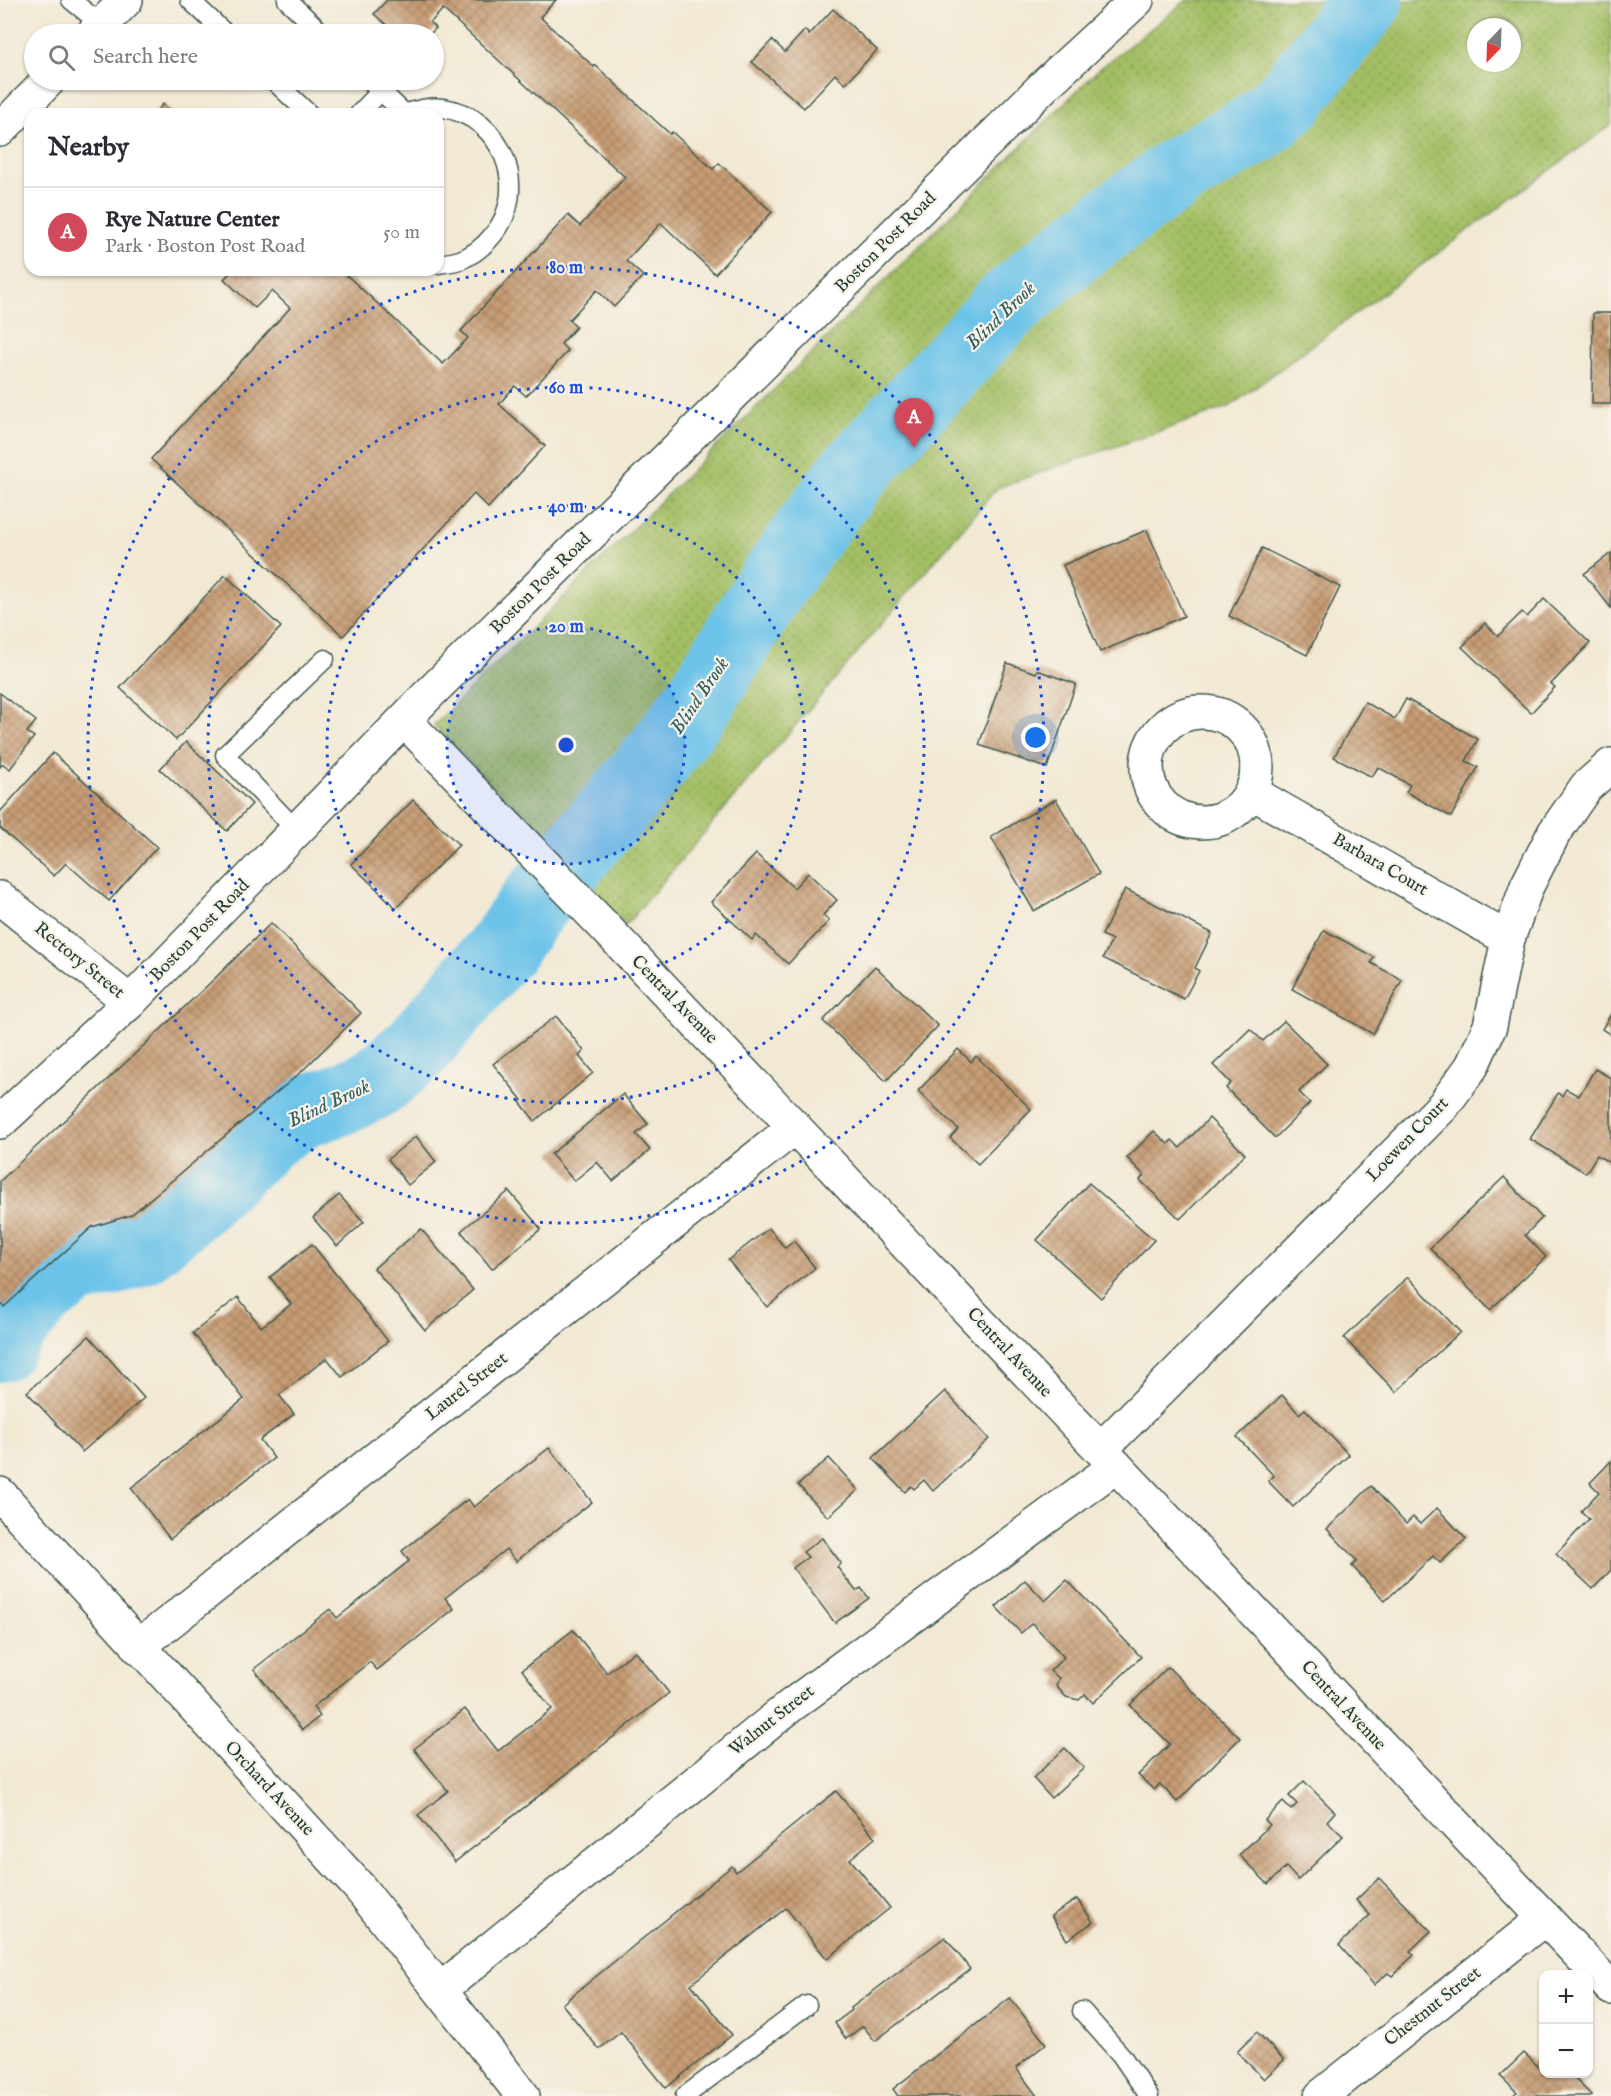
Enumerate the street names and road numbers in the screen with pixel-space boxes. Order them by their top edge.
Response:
street label: Boston Post Road [830,187,942,299]
street label: Boston Post Road [485,528,597,640]
street label: Barbara Court [1328,828,1432,902]
street label: Boston Post Road [145,874,255,987]
street label: Rectory Street [29,918,129,1004]
street label: Central Avenue [626,951,722,1049]
street label: Loewen Court [1362,1093,1454,1187]
street label: Central Avenue [961,1303,1057,1403]
street label: Laurel Street [421,1348,513,1426]
street label: Central Avenue [1295,1656,1391,1756]
street label: Walnut Street [725,1680,819,1762]
street label: Orchard Avenue [219,1737,319,1841]
street label: Chestnut Street [1380,1962,1486,2052]

